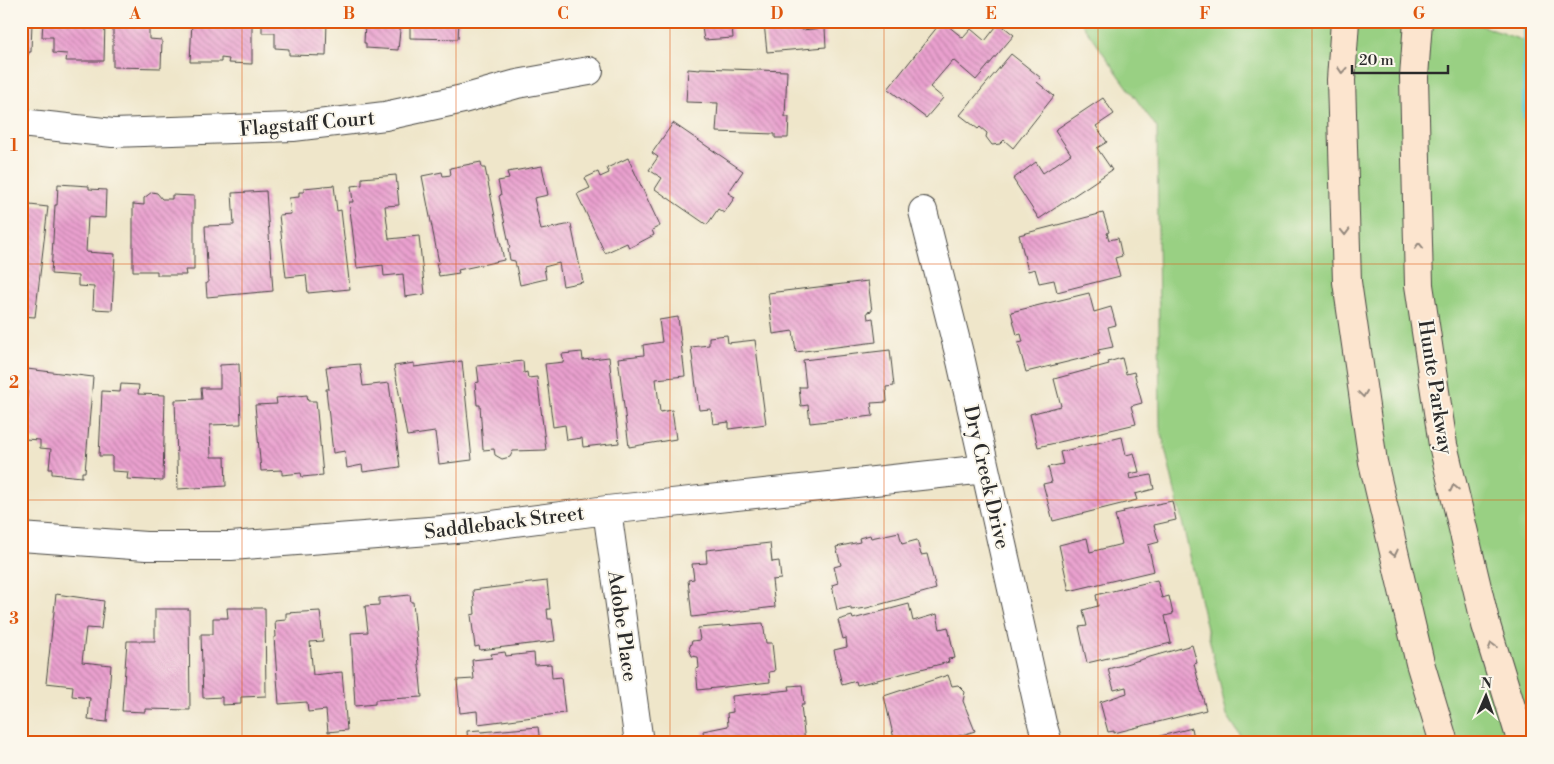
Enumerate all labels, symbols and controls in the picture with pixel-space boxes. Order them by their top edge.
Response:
text: A [128,4,141,24]
text: B [343,4,355,24]
text: C [557,4,569,24]
text: D [771,4,784,24]
text: E [985,4,997,24]
text: F [1199,4,1211,24]
text: G [1413,4,1426,24]
scale bar [1352,42,1448,74]
text: 20 m [1359,51,1394,70]
one-way arrow [1337,66,1348,74]
street label: Flagstaff Court [238,106,376,143]
text: 1 [10,136,18,156]
one-way arrow [1340,229,1351,237]
one-way arrow [1413,242,1424,250]
street label: Hunte Parkway [1412,318,1458,456]
text: 2 [9,373,19,393]
one-way arrow [1357,390,1368,398]
street label: Dry Creek Drive [957,403,1014,552]
one-way arrow [1449,484,1460,493]
street label: Saddleback Street [423,501,586,546]
one-way arrow [1388,548,1399,557]
street label: Adobe Place [601,568,642,683]
text: 3 [9,609,19,629]
one-way arrow [1488,642,1498,650]
north arrow [1462,672,1512,722]
text: N [1481,675,1492,693]

